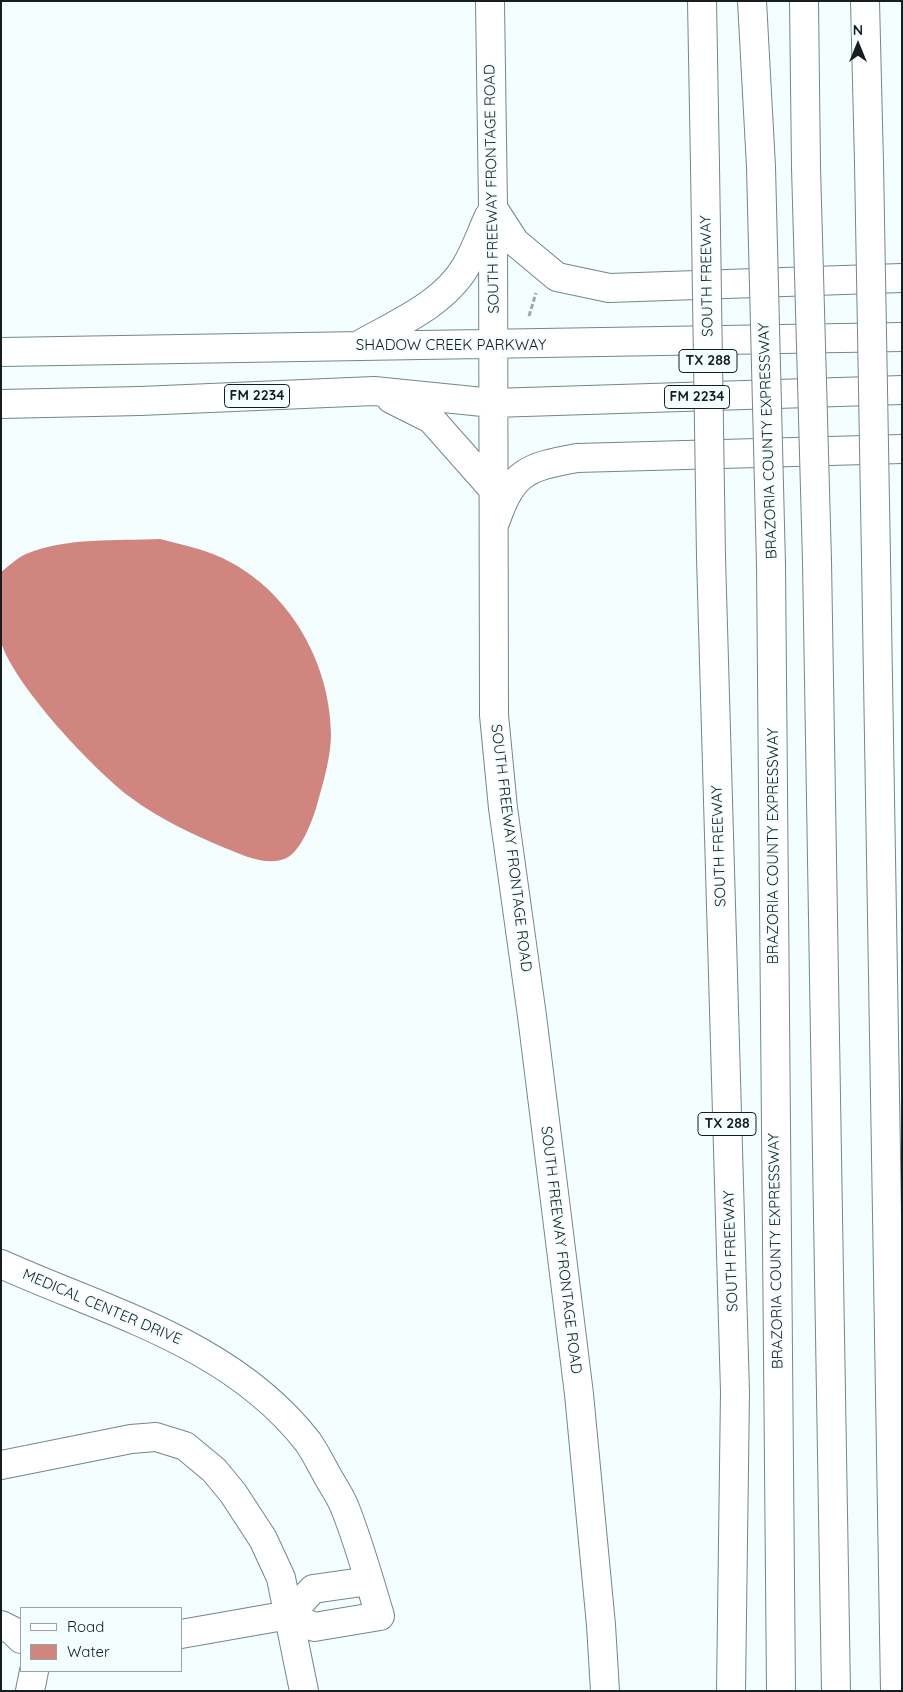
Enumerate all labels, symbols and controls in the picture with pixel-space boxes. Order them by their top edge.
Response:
north arrow [833,20,883,70]
text: N [853,21,863,39]
street label: SOUTH FREEWAY FRONTAGE ROAD [481,64,503,314]
street label: SOUTH FREEWAY [697,215,717,337]
street label: BRAZORIA COUNTY EXPRESSWAY [755,323,781,559]
street label: SHADOW CREEK PARKWAY [356,336,546,354]
road number: TX 288 [679,350,737,372]
road number: FM 2234 [224,384,290,408]
road number: FM 2234 [664,386,730,408]
street label: SOUTH FREEWAY FRONTAGE ROAD [487,723,535,973]
street label: BRAZORIA COUNTY EXPRESSWAY [764,728,782,964]
street label: SOUTH FREEWAY [708,785,730,907]
road number: TX 288 [698,1112,756,1136]
street label: SOUTH FREEWAY FRONTAGE ROAD [537,1125,585,1375]
street label: BRAZORIA COUNTY EXPRESSWAY [765,1133,787,1369]
street label: SOUTH FREEWAY [720,1190,742,1312]
street label: MEDICAL CENTER DRIVE [20,1265,184,1349]
legend [20,1607,182,1672]
text: Road [67,1617,104,1636]
text: Water [67,1642,110,1661]

